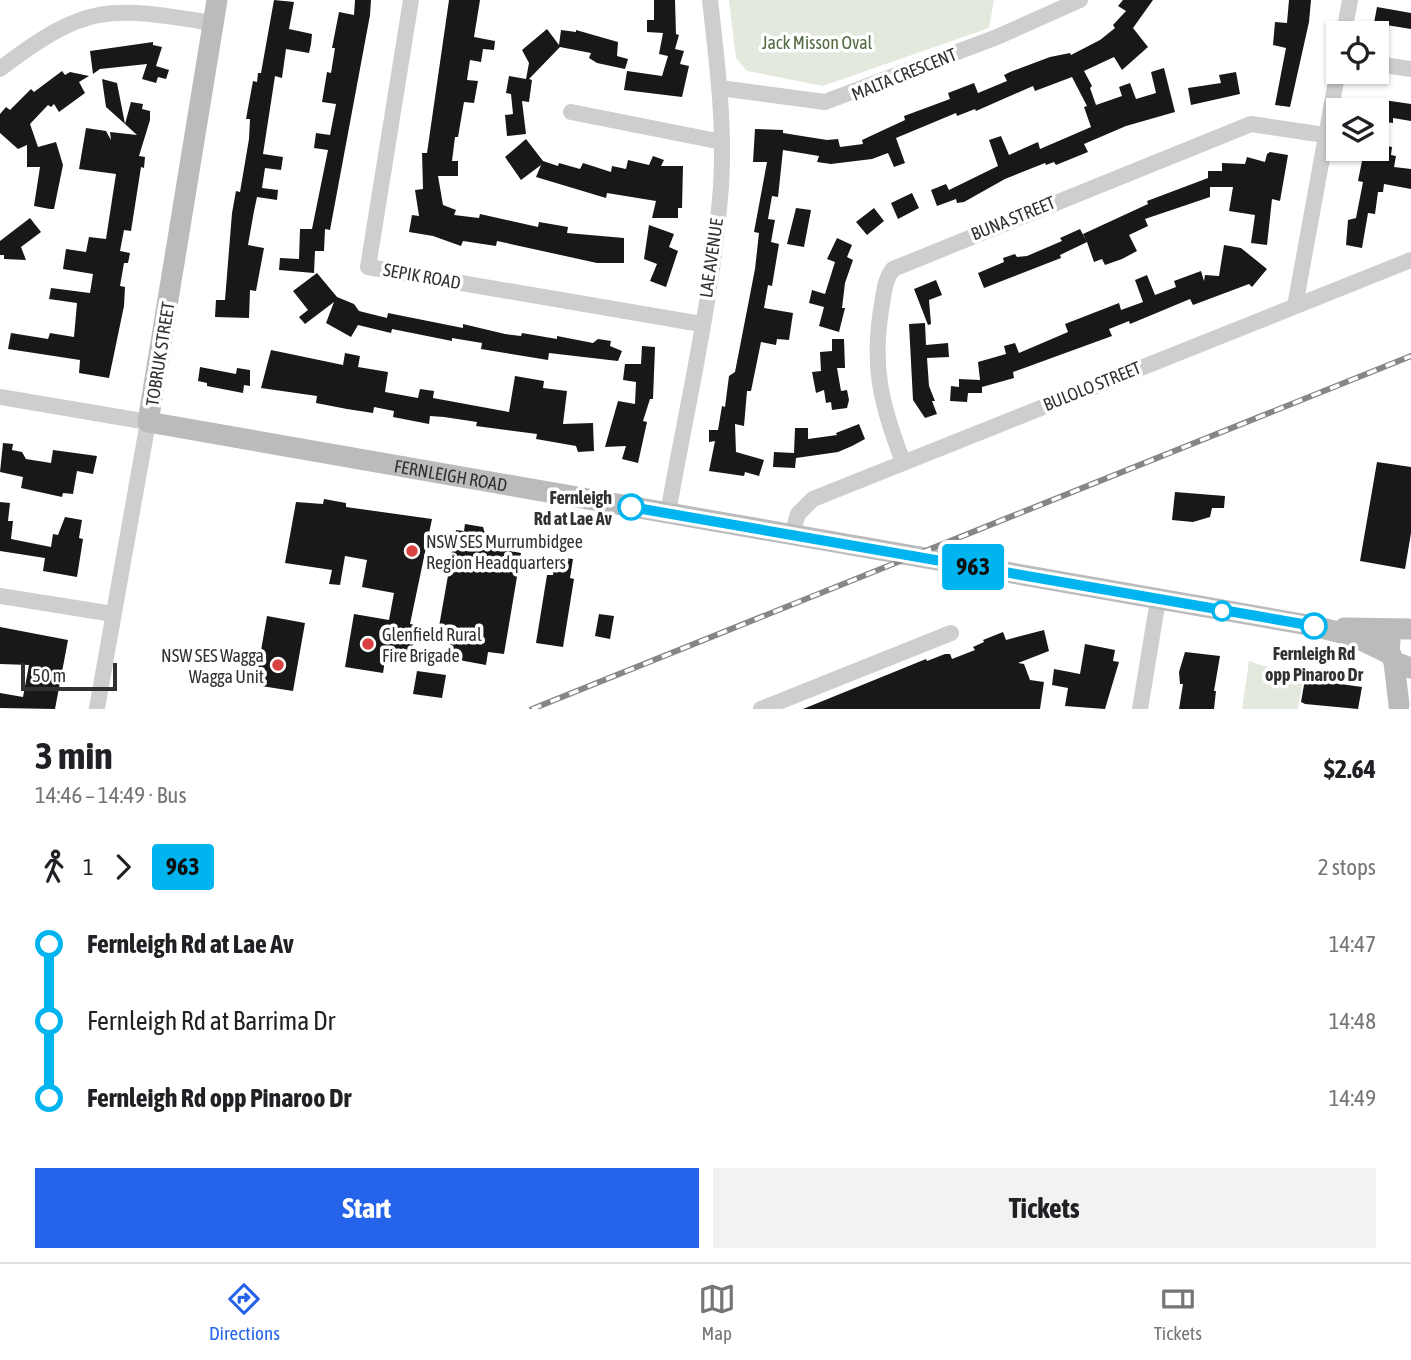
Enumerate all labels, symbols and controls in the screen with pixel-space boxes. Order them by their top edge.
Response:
map controls [1326,21,1389,161]
button: locate [1326,21,1389,84]
park label: Jack Misson Oval [762,32,873,53]
street label: MALTA CRESCENT [848,43,960,105]
button: layers [1326,98,1389,161]
street label: BUNA STREET [968,192,1058,244]
street label: LAE AVENUE [695,217,727,299]
street label: SEPIK ROAD [382,259,462,293]
street label: TOBRUK STREET [141,300,179,408]
street label: BULOLO STREET [1040,357,1144,415]
street label: FERNLEIGH ROAD [393,455,509,495]
place label: Fernleigh Rd at Lae Av [534,487,613,529]
marker: Fernleigh Rd at Lae Av [618,494,644,520]
place label: NSW SES Murrumbidgee Region Headquarters [426,531,583,573]
marker: NSW SES Murrumbidgee Region Headquarters [404,543,420,559]
line badge: 963 [933,544,1013,590]
text: 963 [956,553,990,580]
unlabelled marker [1212,601,1232,621]
marker: Fernleigh Rd opp Pinaroo Dr [1301,613,1327,639]
place label: Glenfield Rural Fire Brigade [382,624,482,666]
marker: Glenfield Rural Fire Brigade [360,636,376,652]
place label: Fernleigh Rd opp Pinaroo Dr [1265,643,1364,685]
place label: NSW SES Wagga Wagga Unit [161,645,264,687]
marker: NSW SES Wagga Wagga Unit [270,657,286,673]
scale bar [21,660,117,692]
text: 50 m [32,664,66,686]
text: 3 min [35,734,113,777]
text: $2.64 [1324,754,1376,784]
text: 14:46 – 14:49 · Bus [35,782,187,808]
icon: walk [35,848,73,886]
icon: forward [104,848,142,886]
text: 963 [166,853,200,880]
text: 1 [83,854,94,880]
text: 2 stops [1318,854,1376,880]
text: Fernleigh Rd at Lae Av [87,929,294,959]
text: 14:47 [1329,931,1376,957]
text: Fernleigh Rd at Barrima Dr [87,1006,335,1036]
text: 14:48 [1329,1008,1376,1034]
text: Fernleigh Rd opp Pinaroo Dr [87,1083,351,1113]
text: 14:49 [1329,1085,1376,1111]
button: Start [35,1168,699,1248]
button: Tickets [713,1168,1376,1248]
tab: Directions [209,1280,280,1344]
tab: Map [698,1280,736,1344]
tab: Tickets [1154,1280,1202,1344]

